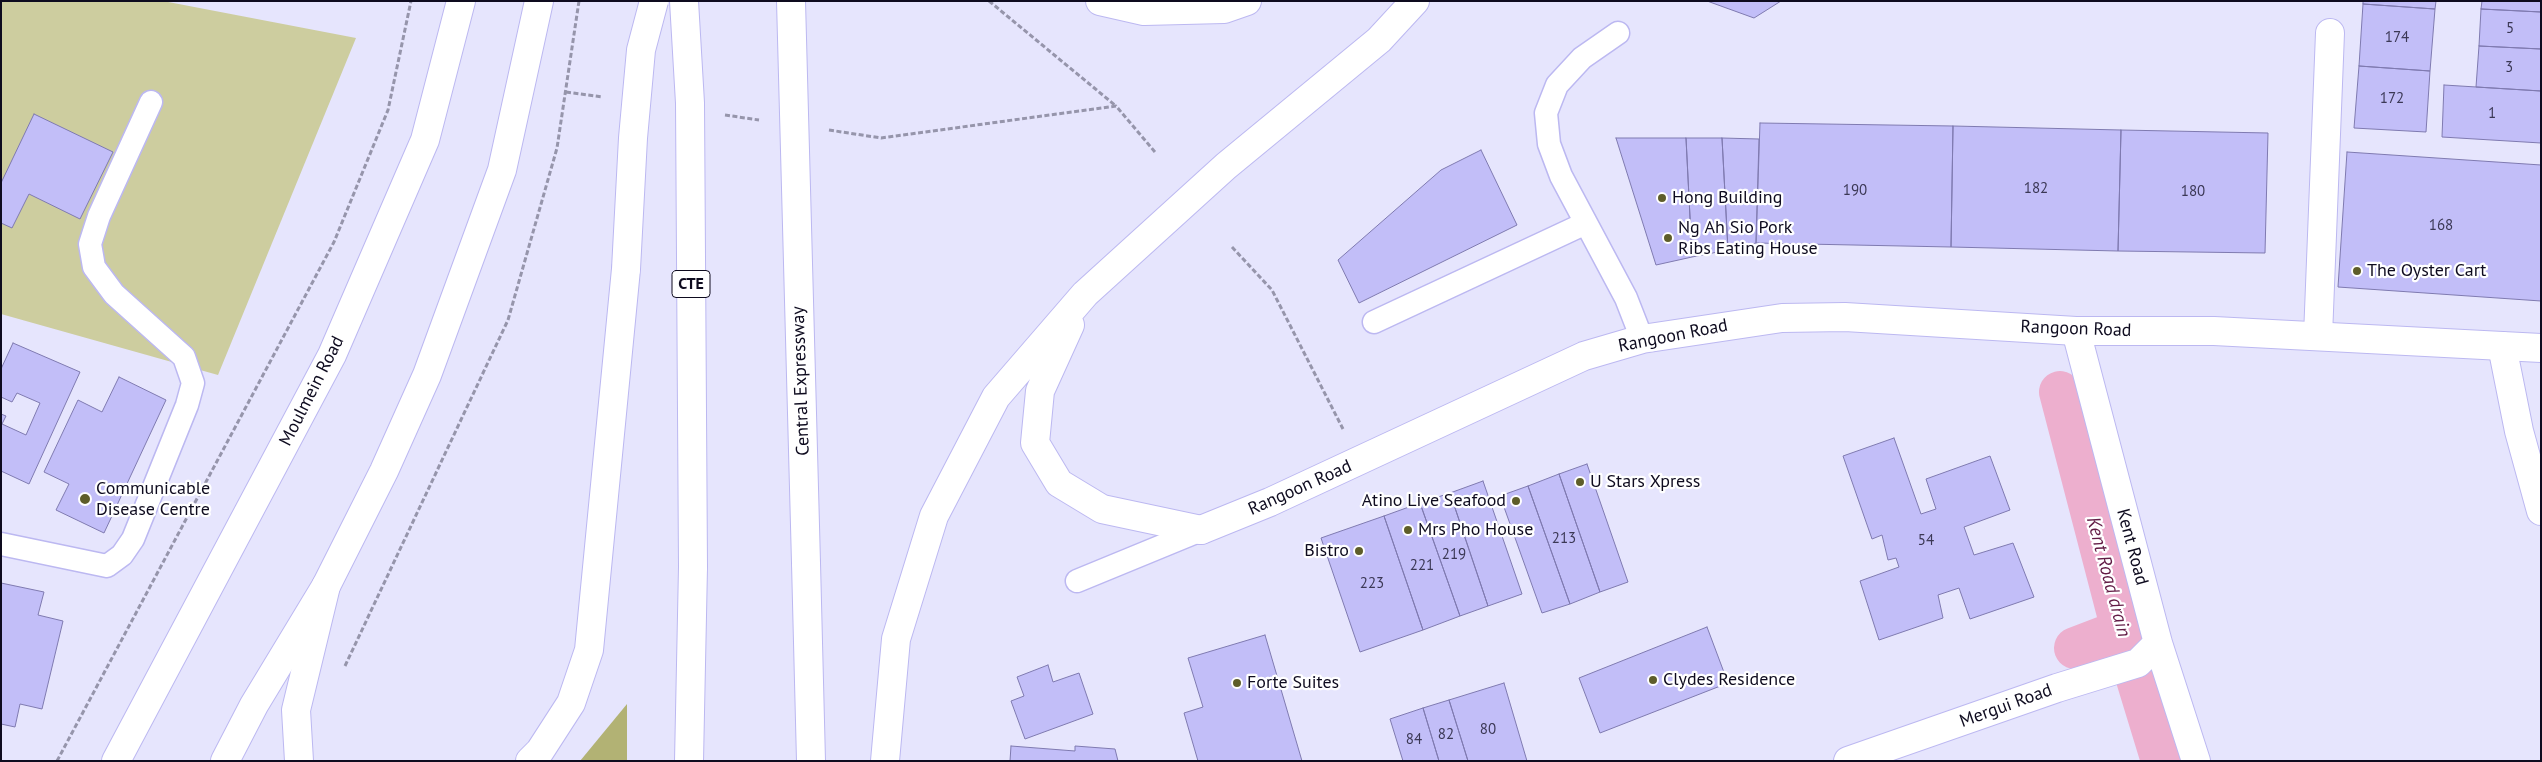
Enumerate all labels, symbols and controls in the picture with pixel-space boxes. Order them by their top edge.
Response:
house number: 5 [2506,20,2514,38]
house number: 174 [2385,29,2409,47]
house number: 3 [2505,59,2513,77]
house number: 172 [2380,90,2404,108]
house number: 1 [2488,105,2496,123]
house number: 182 [2024,180,2048,198]
house number: 190 [1843,182,1867,200]
house number: 180 [2181,183,2205,201]
place label: Hong Building [1672,187,1782,209]
marker: Hong Building [1656,192,1668,204]
place label: Ng Ah Sio Pork Ribs Eating House [1678,217,1818,260]
house number: 168 [2429,217,2453,235]
marker: Ng Ah Sio Pork Ribs Eating House [1662,232,1674,244]
place label: The Oyster Cart [2367,260,2486,282]
marker: The Oyster Cart [2351,265,2363,277]
road number: CTE [672,270,710,298]
street label: Central Expressway [788,306,814,456]
street label: Rangoon Road [1616,315,1730,357]
street label: Rangoon Road [2020,316,2132,342]
street label: Moulmein Road [275,333,349,449]
street label: Rangoon Road [1245,456,1355,520]
place label: U Stars Xpress [1590,471,1700,493]
marker: U Stars Xpress [1574,476,1586,488]
place label: Communicable Disease Centre [96,478,210,520]
place label: Atino Live Seafood [1362,490,1506,512]
marker: Communicable Disease Centre [78,492,92,506]
marker: Atino Live Seafood [1510,495,1522,507]
street label: Kent Road [2111,506,2153,588]
water label: Kent Road drain [2081,514,2135,640]
place label: Mrs Pho House [1418,519,1533,541]
marker: Mrs Pho House [1402,524,1414,536]
house number: 213 [1552,530,1576,548]
house number: 54 [1918,532,1934,550]
place label: Bistro [1304,540,1349,562]
marker: Bistro [1353,545,1365,557]
house number: 219 [1442,546,1466,564]
house number: 221 [1410,557,1434,575]
house number: 223 [1360,575,1384,593]
place label: Clydes Residence [1663,669,1795,691]
place label: Forte Suites [1247,672,1339,694]
marker: Clydes Residence [1647,674,1659,686]
marker: Forte Suites [1231,677,1243,689]
street label: Mergui Road [1957,679,2055,733]
house number: 80 [1480,721,1496,739]
house number: 82 [1438,726,1454,744]
house number: 84 [1406,731,1422,749]

